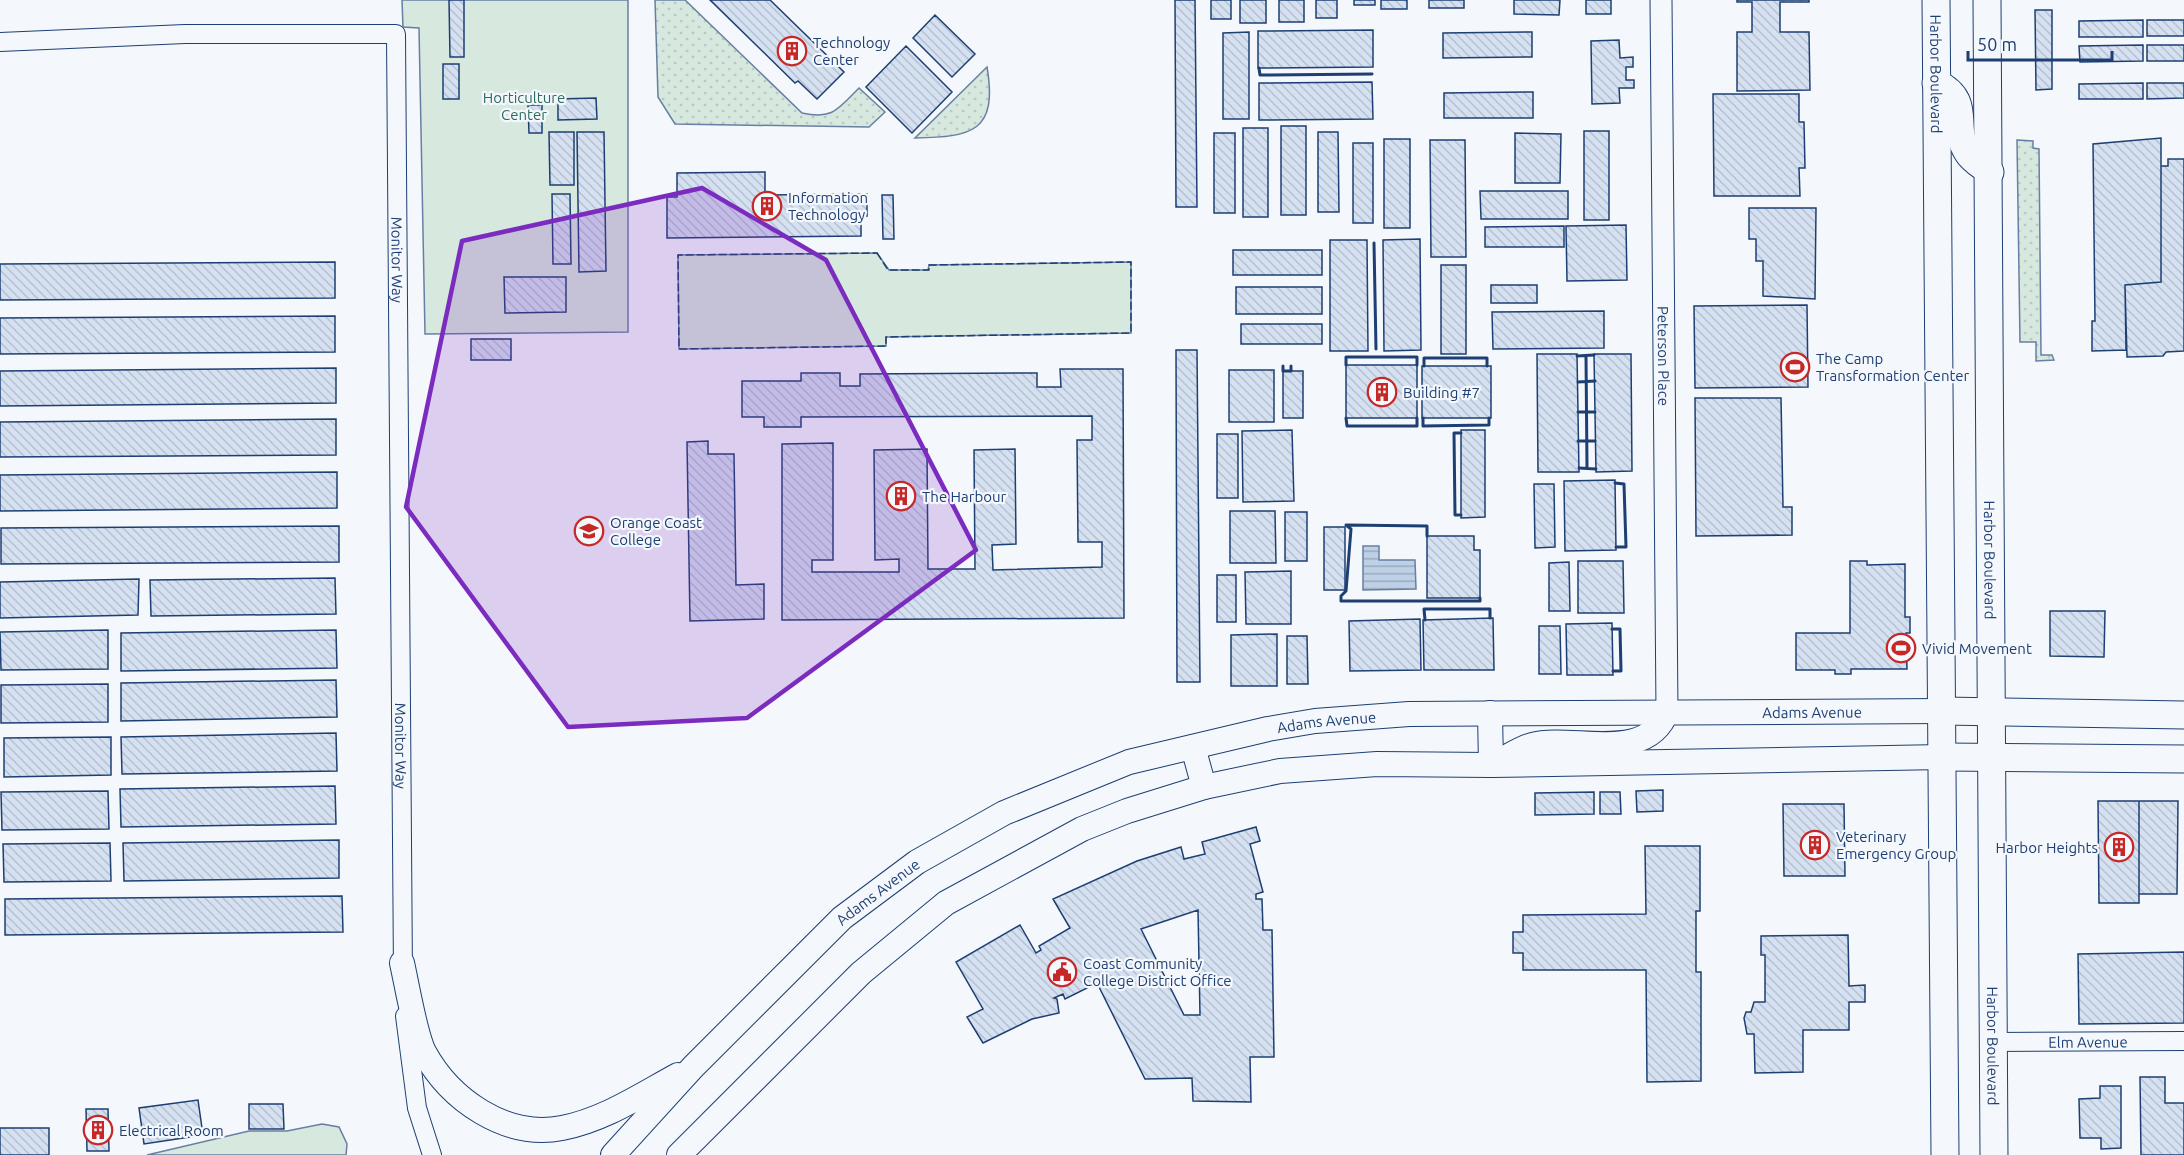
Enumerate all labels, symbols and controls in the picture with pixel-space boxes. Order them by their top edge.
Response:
street label: Harbor Boulevard [1928,14,1946,134]
scale bar [1968,24,2112,62]
place label: Technology Center [813,34,890,68]
text: 50 m [1977,34,2017,54]
building icon: Technology Center [776,35,808,67]
park label: Horticulture Center [483,89,565,123]
place label: Information Technology [788,189,868,223]
building icon: Information Technology [751,190,783,222]
street label: Monitor Way [389,217,406,303]
street label: Peterson Place [1655,306,1673,406]
place label: The Camp Transformation Center [1816,350,1970,384]
sports icon: The Camp Transformation Center [1779,351,1811,383]
building icon: Building #7 [1366,376,1398,408]
place label: Building #7 [1403,384,1480,401]
building icon: The Harbour [885,480,917,512]
place label: The Harbour [922,488,1007,505]
street label: Harbor Boulevard [1982,500,1999,620]
place label: Orange Coast College [610,514,702,548]
school or university icon: Orange Coast College [573,515,605,547]
sports icon: Vivid Movement [1885,632,1917,664]
place label: Vivid Movement [1922,640,2032,657]
street label: Monitor Way [392,703,410,789]
street label: Adams Avenue [1762,703,1862,721]
street label: Adams Avenue [1276,708,1377,736]
place label: Veterinary Emergency Group [1836,828,1956,862]
building icon: Veterinary Emergency Group [1799,829,1831,861]
building icon: Harbor Heights [2103,831,2135,863]
place label: Harbor Heights [1996,839,2098,856]
street label: Adams Avenue [832,855,923,928]
place label: Coast Community College District Office [1083,955,1232,989]
public building icon: Coast Community College District Office [1046,956,1078,988]
street label: Harbor Boulevard [1984,986,2002,1106]
street label: Elm Avenue [2048,1033,2128,1050]
building icon: Electrical Room [82,1114,114,1146]
place label: Electrical Room [119,1122,224,1139]

